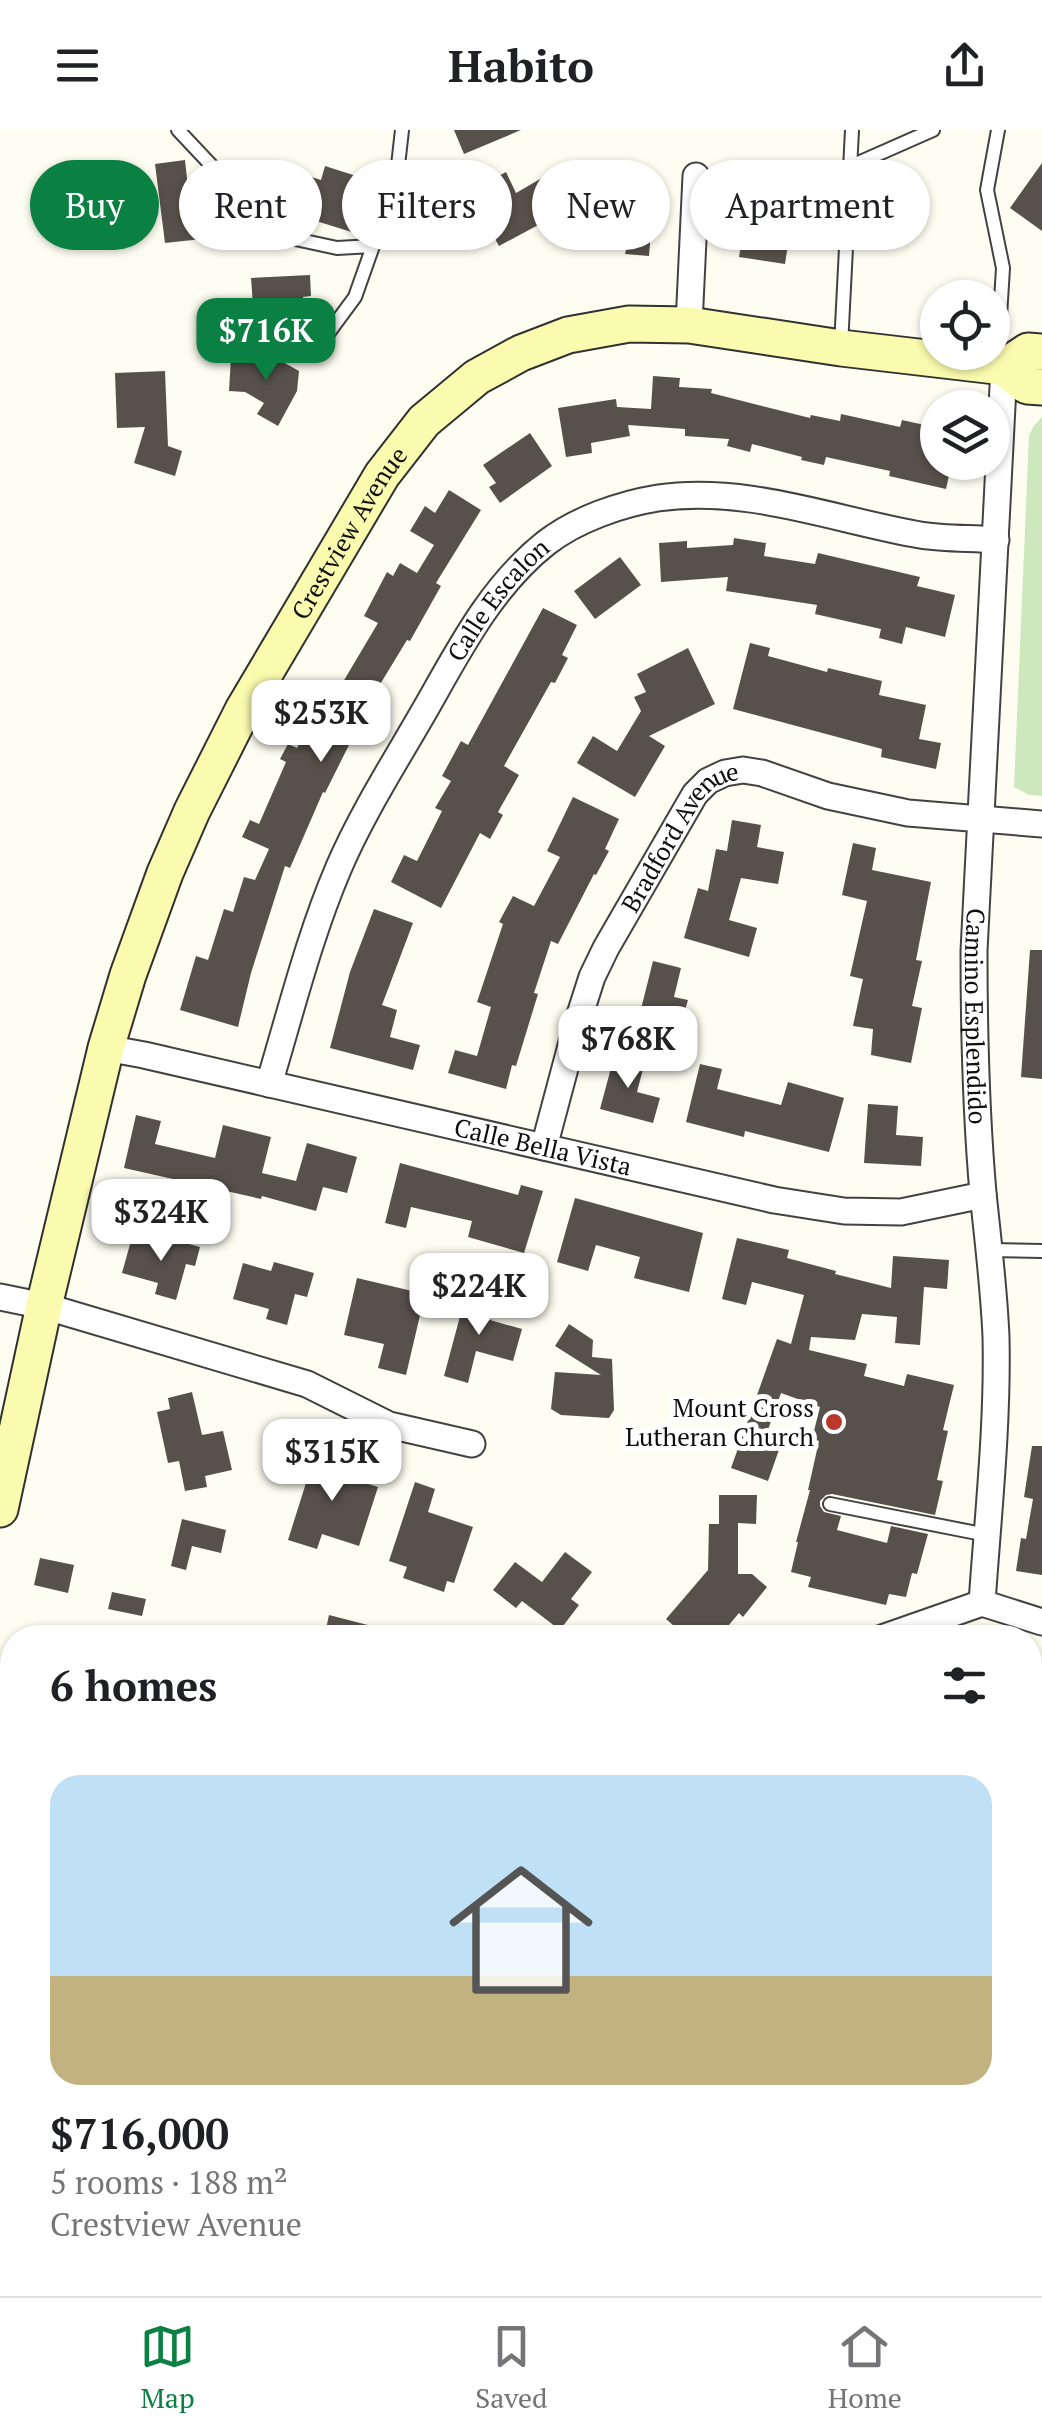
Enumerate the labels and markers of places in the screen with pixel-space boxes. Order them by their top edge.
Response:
pin: $716K [196,298,336,383]
pin: $253K [251,680,391,765]
pin: $768K [558,1006,698,1091]
pin: $324K [91,1179,231,1264]
pin: $224K [409,1253,549,1338]
place label: Mount Cross Lutheran Church [625,1391,814,1453]
marker: Mount Cross Lutheran Church [823,1411,845,1433]
pin: $315K [262,1419,402,1504]

